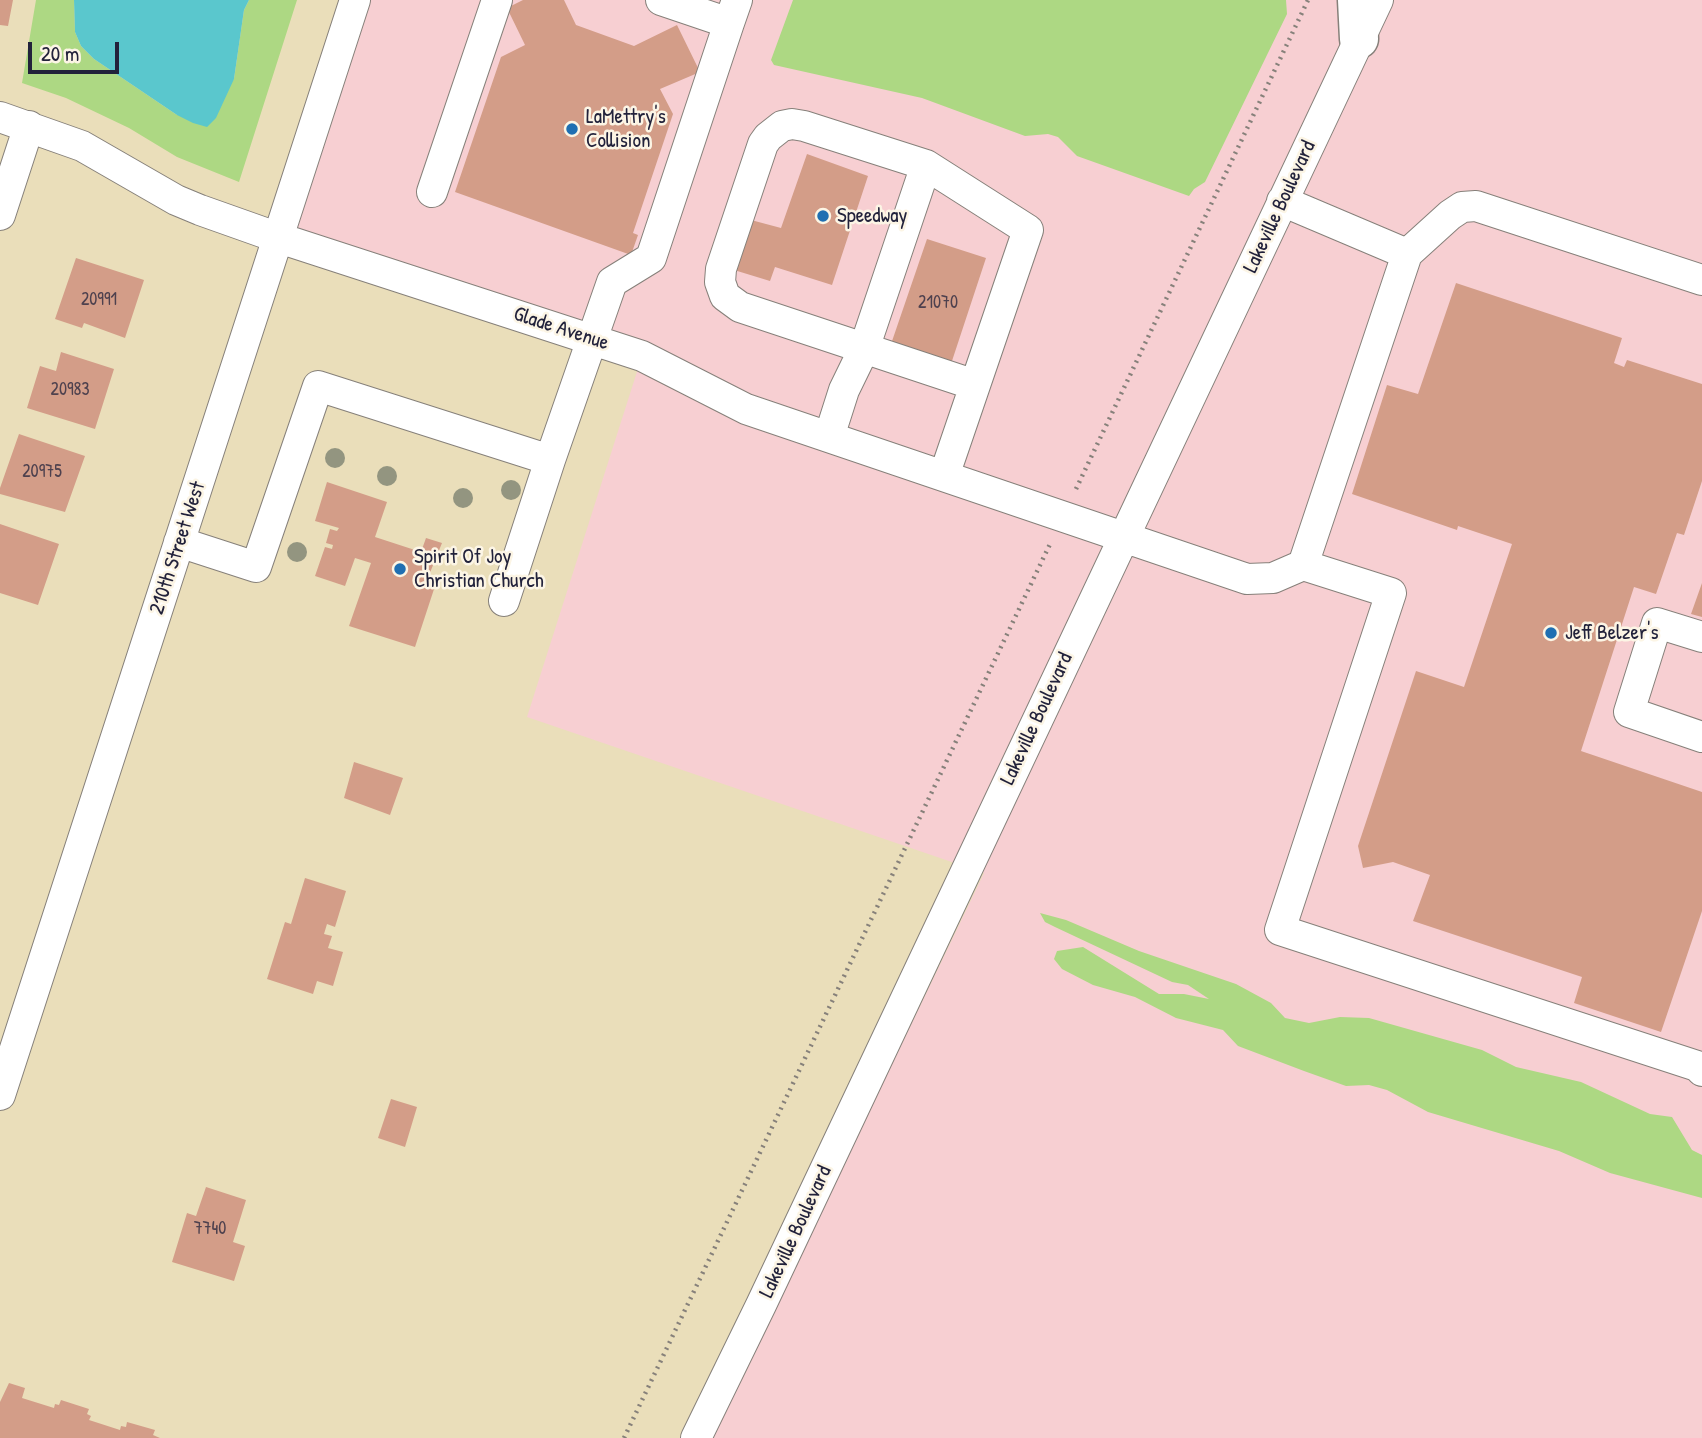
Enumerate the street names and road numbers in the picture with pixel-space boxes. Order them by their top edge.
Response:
street label: Lakeville Boulevard [1238,137,1322,277]
street label: Glade Avenue [510,302,612,356]
street label: 210th Street West [145,478,211,618]
street label: Lakeville Boulevard [995,649,1079,789]
street label: Lakeville Boulevard [754,1162,838,1302]

